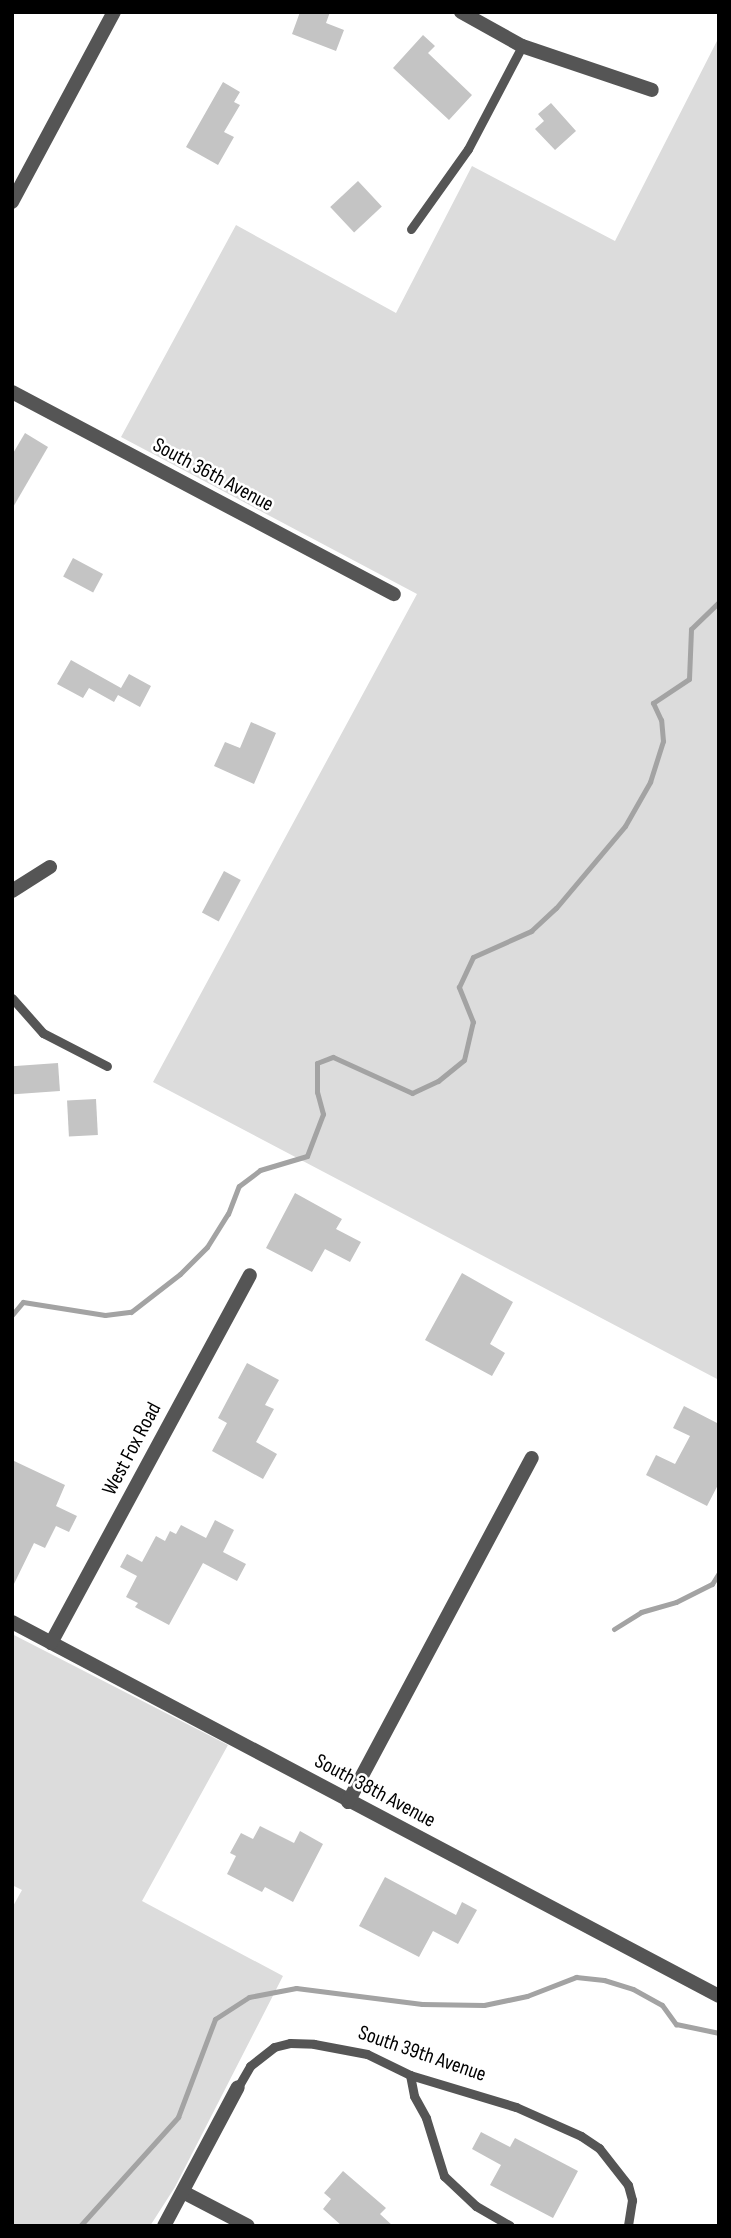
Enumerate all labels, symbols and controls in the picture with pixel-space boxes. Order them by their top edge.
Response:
street label: South 36th Avenue [148,433,278,517]
street label: West Fox Road [97,1398,167,1500]
street label: South 38th Avenue [310,1749,440,1833]
street label: South 39th Avenue [355,2020,489,2088]

